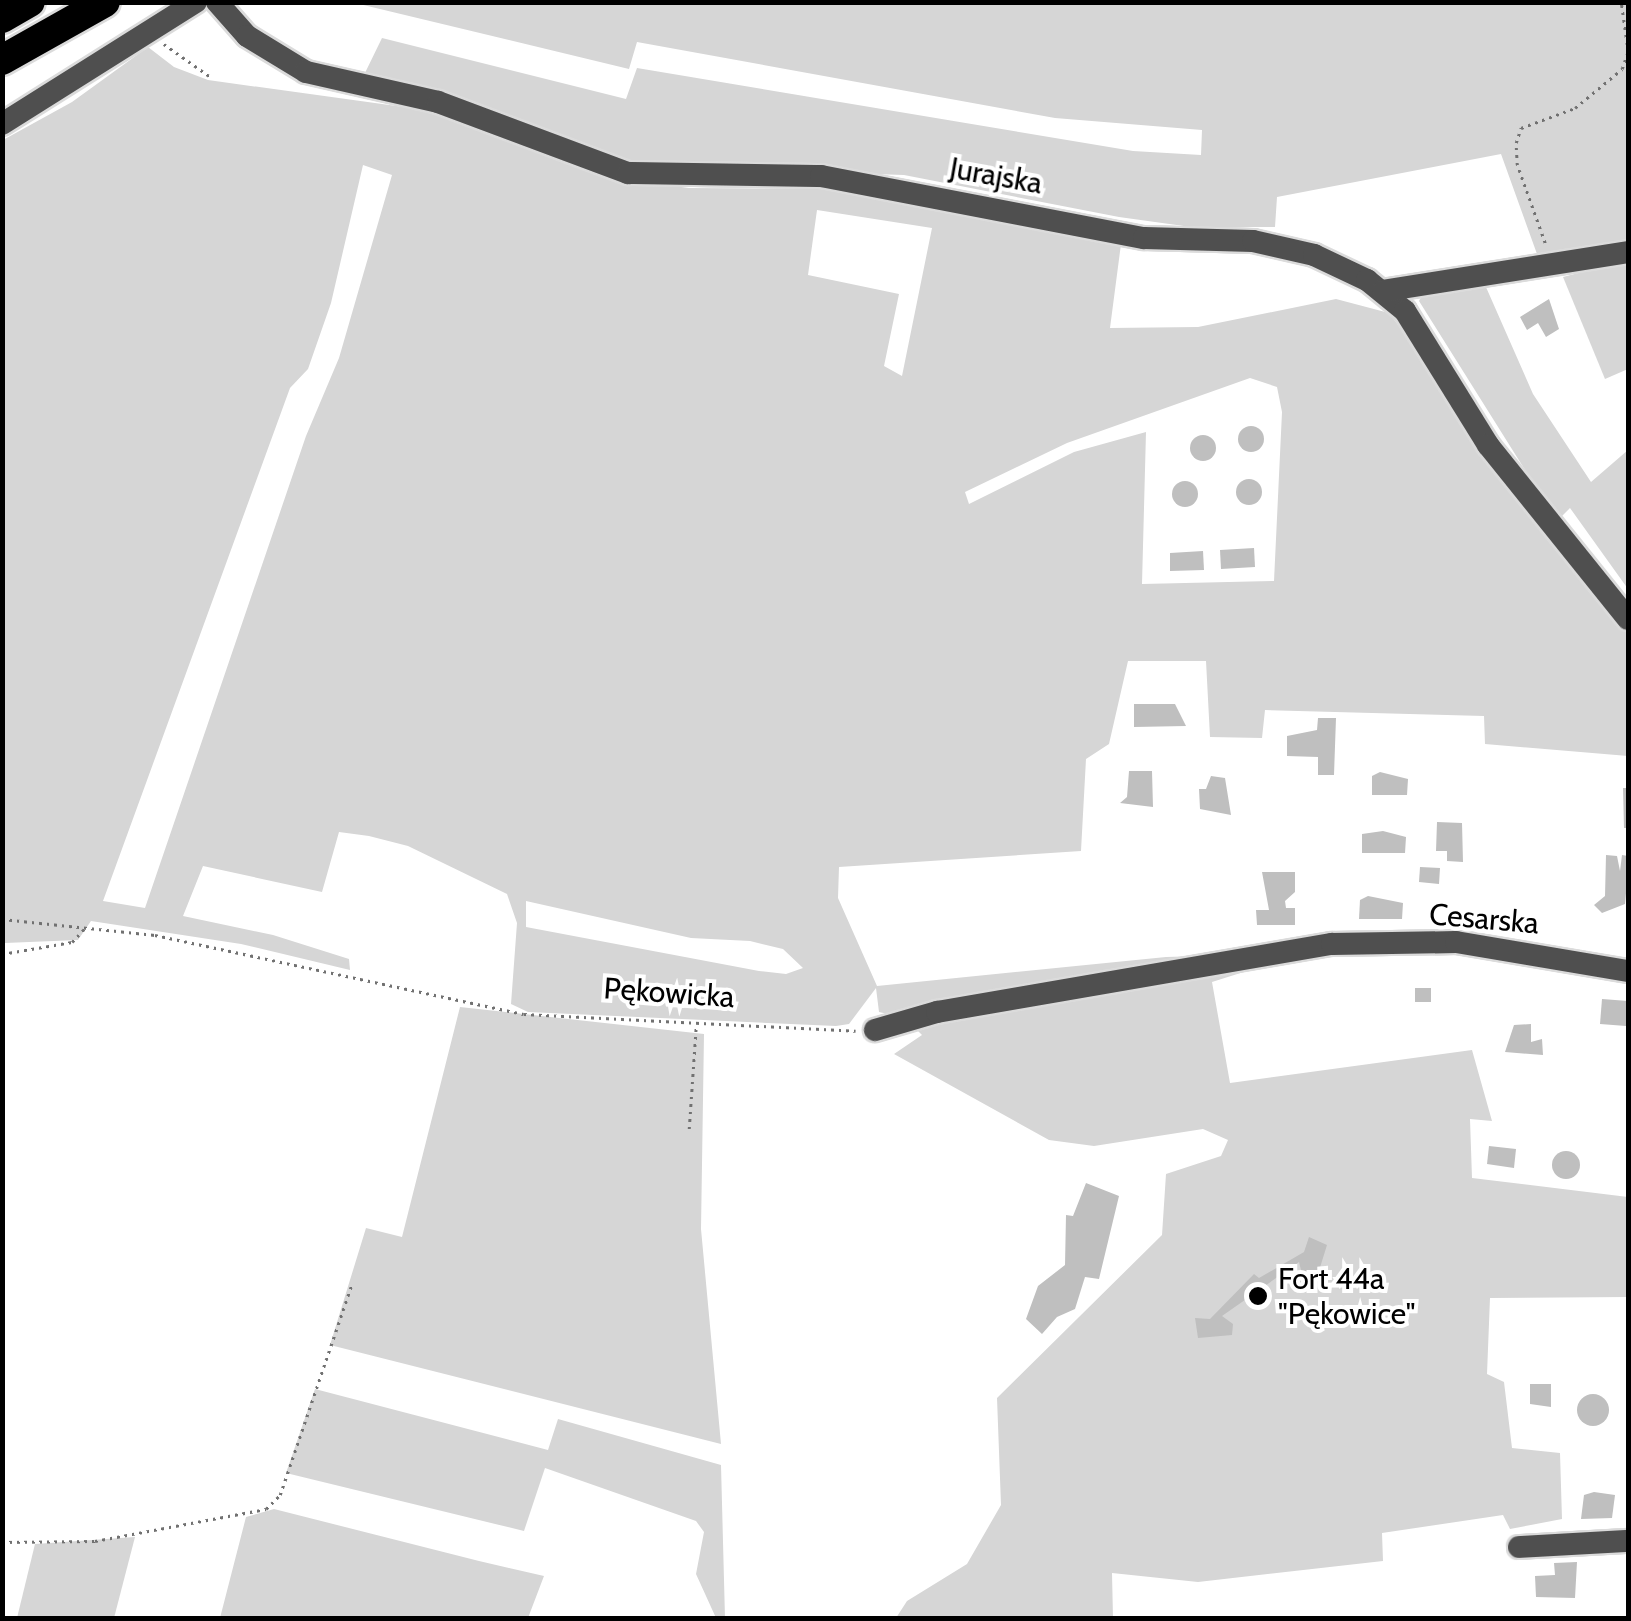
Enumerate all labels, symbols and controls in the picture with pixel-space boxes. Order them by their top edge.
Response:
street label: Jurajska [947,150,1045,202]
street label: Cesarska [1428,896,1540,942]
street label: Pękowicka [602,970,736,1016]
place label: Fort 44a "Pękowice" [1278,1261,1415,1332]
marker: Fort 44a "Pękowice" [1247,1285,1269,1307]

